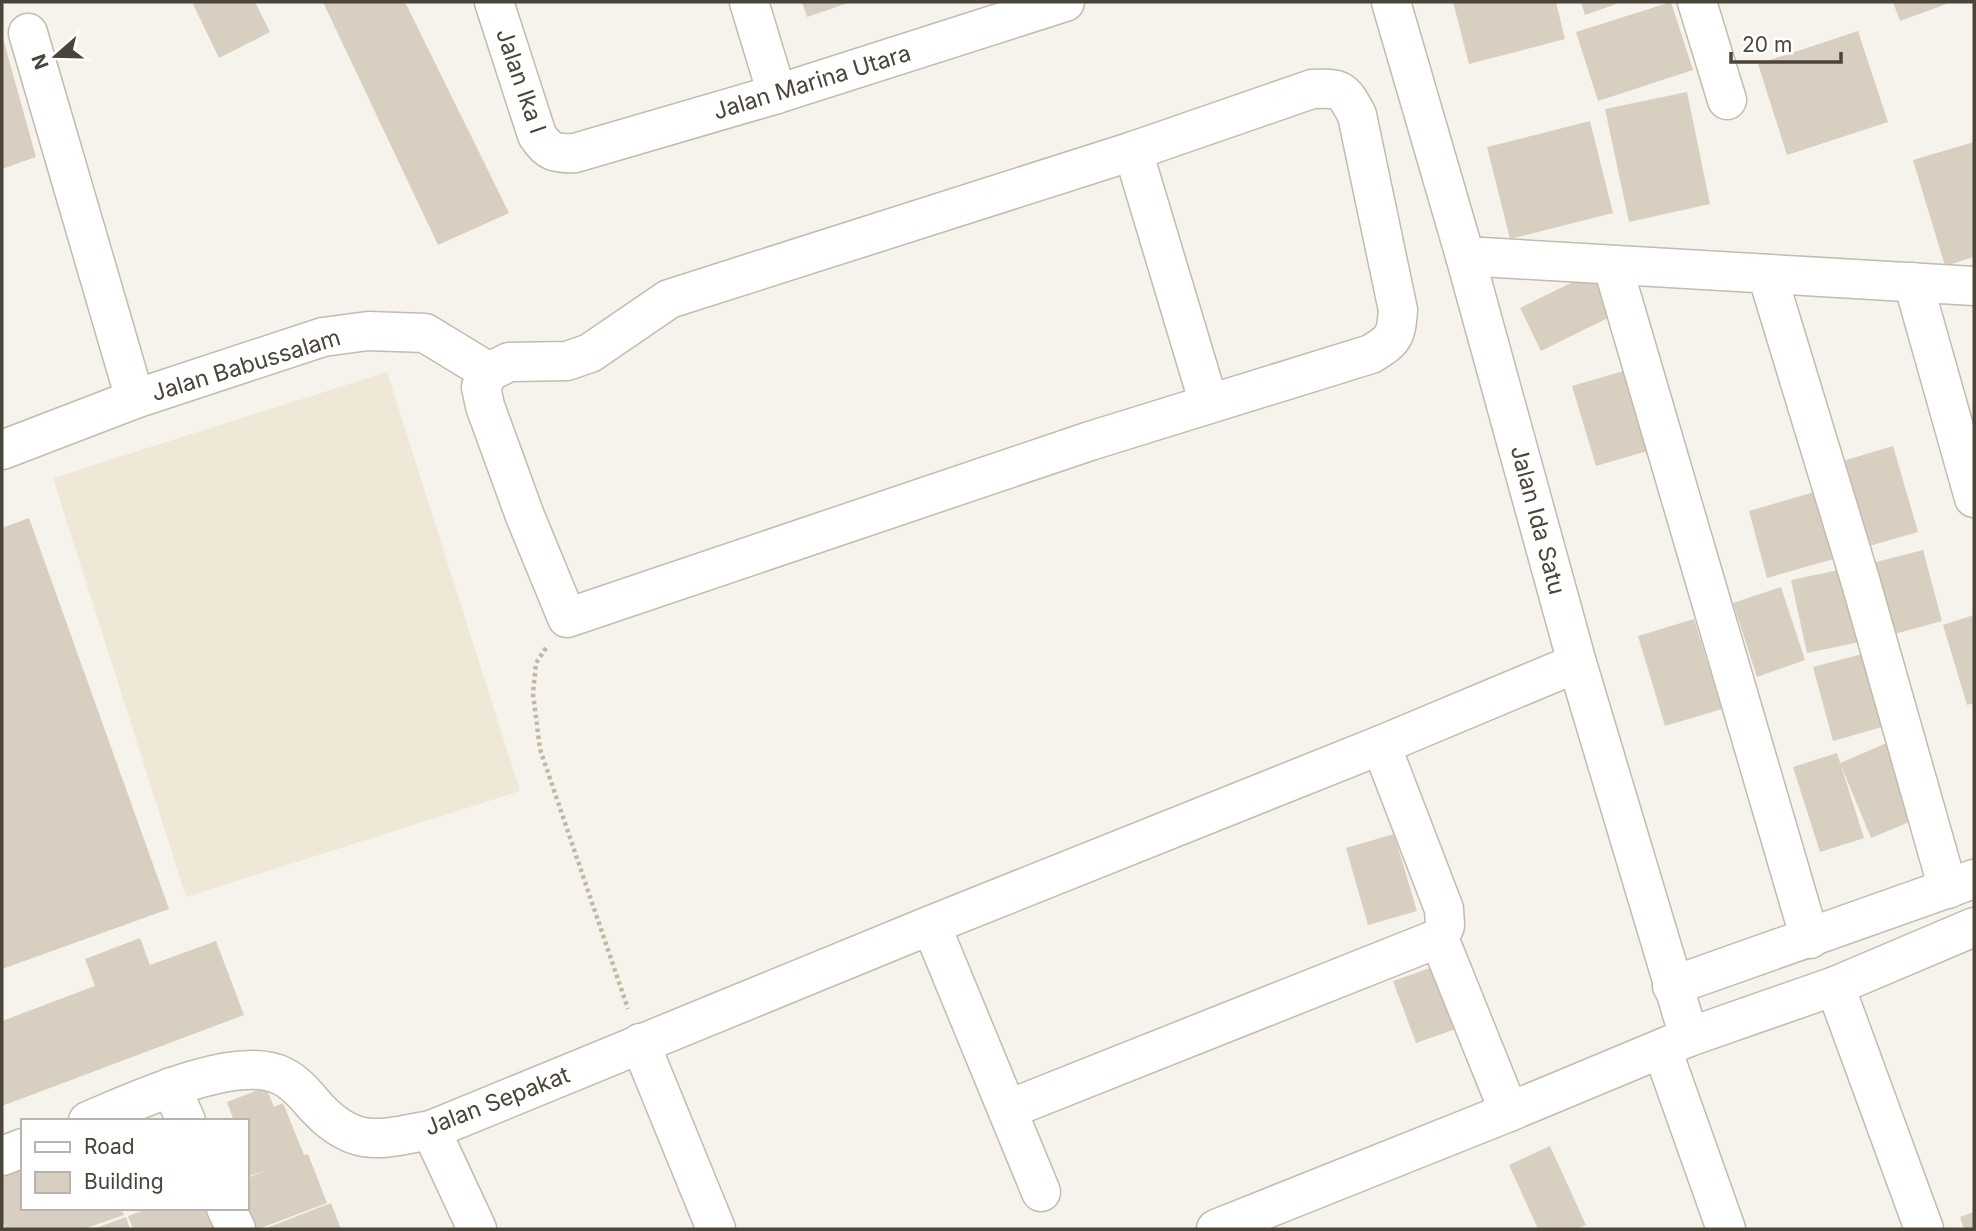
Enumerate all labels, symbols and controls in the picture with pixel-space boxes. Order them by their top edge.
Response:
north arrow [21,21,91,91]
scale bar [1731,21,1841,65]
street label: Jalan Ika I [490,25,552,137]
text: 20 m [1742,32,1792,57]
street label: Jalan Marina Utara [710,39,914,125]
text: N [27,51,54,72]
street label: Jalan Babussalam [148,323,344,407]
street label: Jalan Ida Satu [1505,442,1571,598]
street label: Jalan Sepakat [421,1060,574,1141]
legend [21,1119,248,1210]
text: Road [84,1134,135,1159]
text: Building [84,1169,164,1194]

